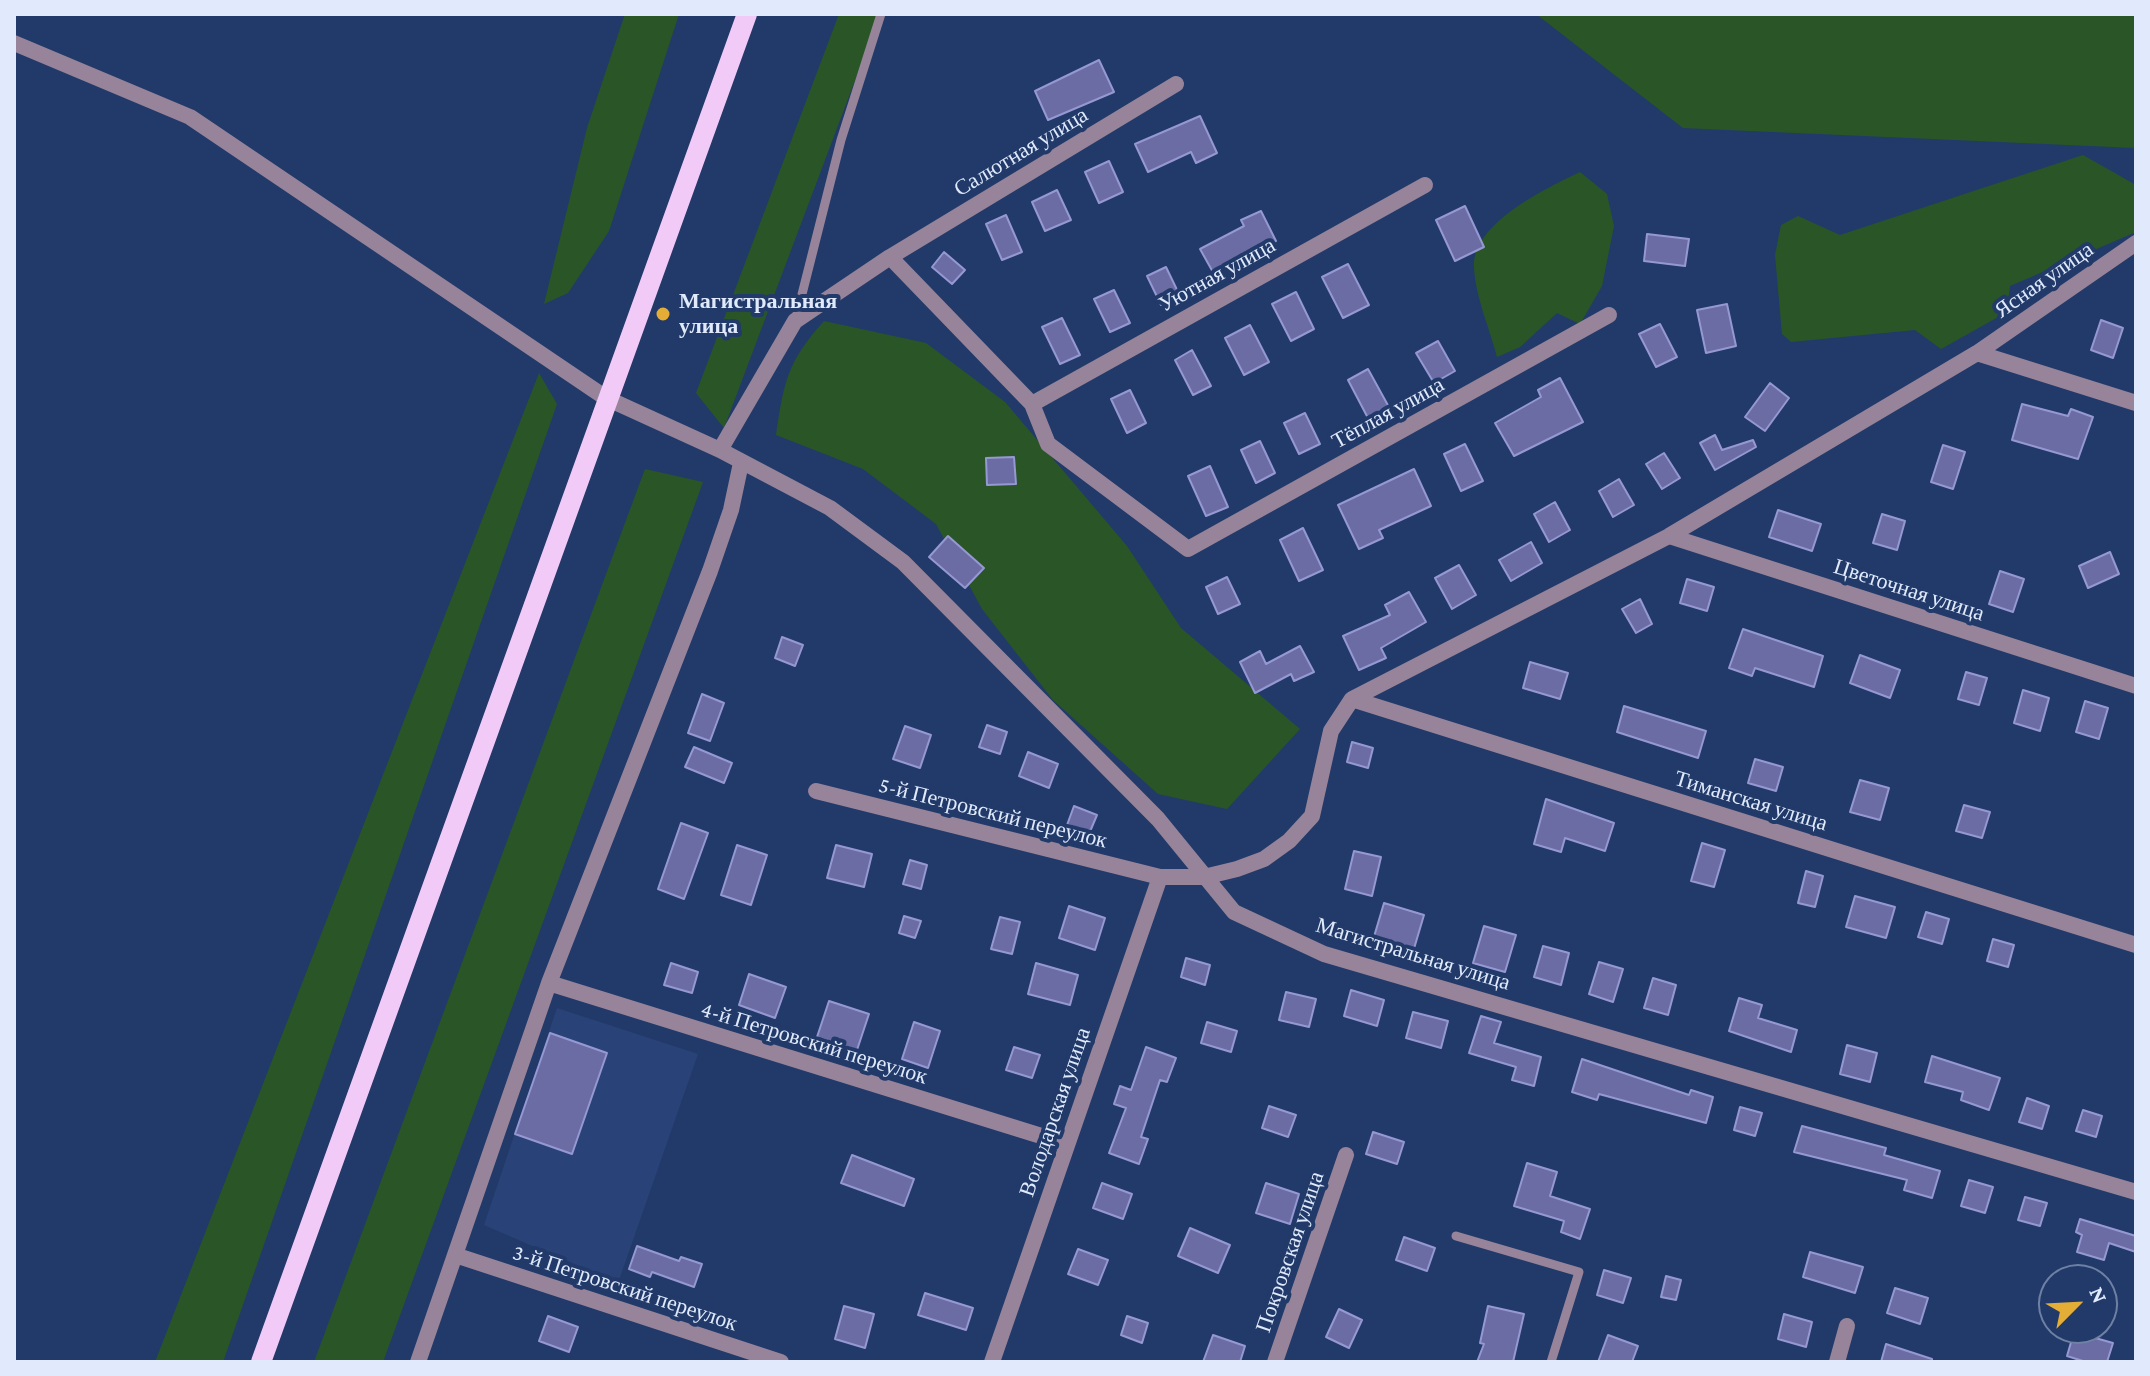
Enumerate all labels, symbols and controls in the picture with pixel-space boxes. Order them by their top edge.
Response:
street label: Салютная улица [949,102,1093,202]
street label: Уютная улица [1154,232,1280,318]
street label: Ясная улица [1990,236,2098,324]
place label: Магистральная улица [679,288,837,340]
marker: Магистральная улица [654,305,672,323]
street label: Тёплая улица [1327,371,1449,455]
street label: Цветочная улица [1830,553,1988,627]
street label: Тиманская улица [1671,765,1831,837]
street label: 5-й Петровский переулок [876,772,1110,854]
street label: Магистральная улица [1313,912,1513,996]
street label: 4-й Петровский переулок [698,996,930,1090]
street label: Володарская улица [1014,1024,1096,1200]
street label: Покровская улица [1250,1168,1330,1336]
street label: 3-й Петровский переулок [509,1239,741,1337]
north arrow [2038,1264,2118,1344]
text: N [2084,1283,2113,1307]

